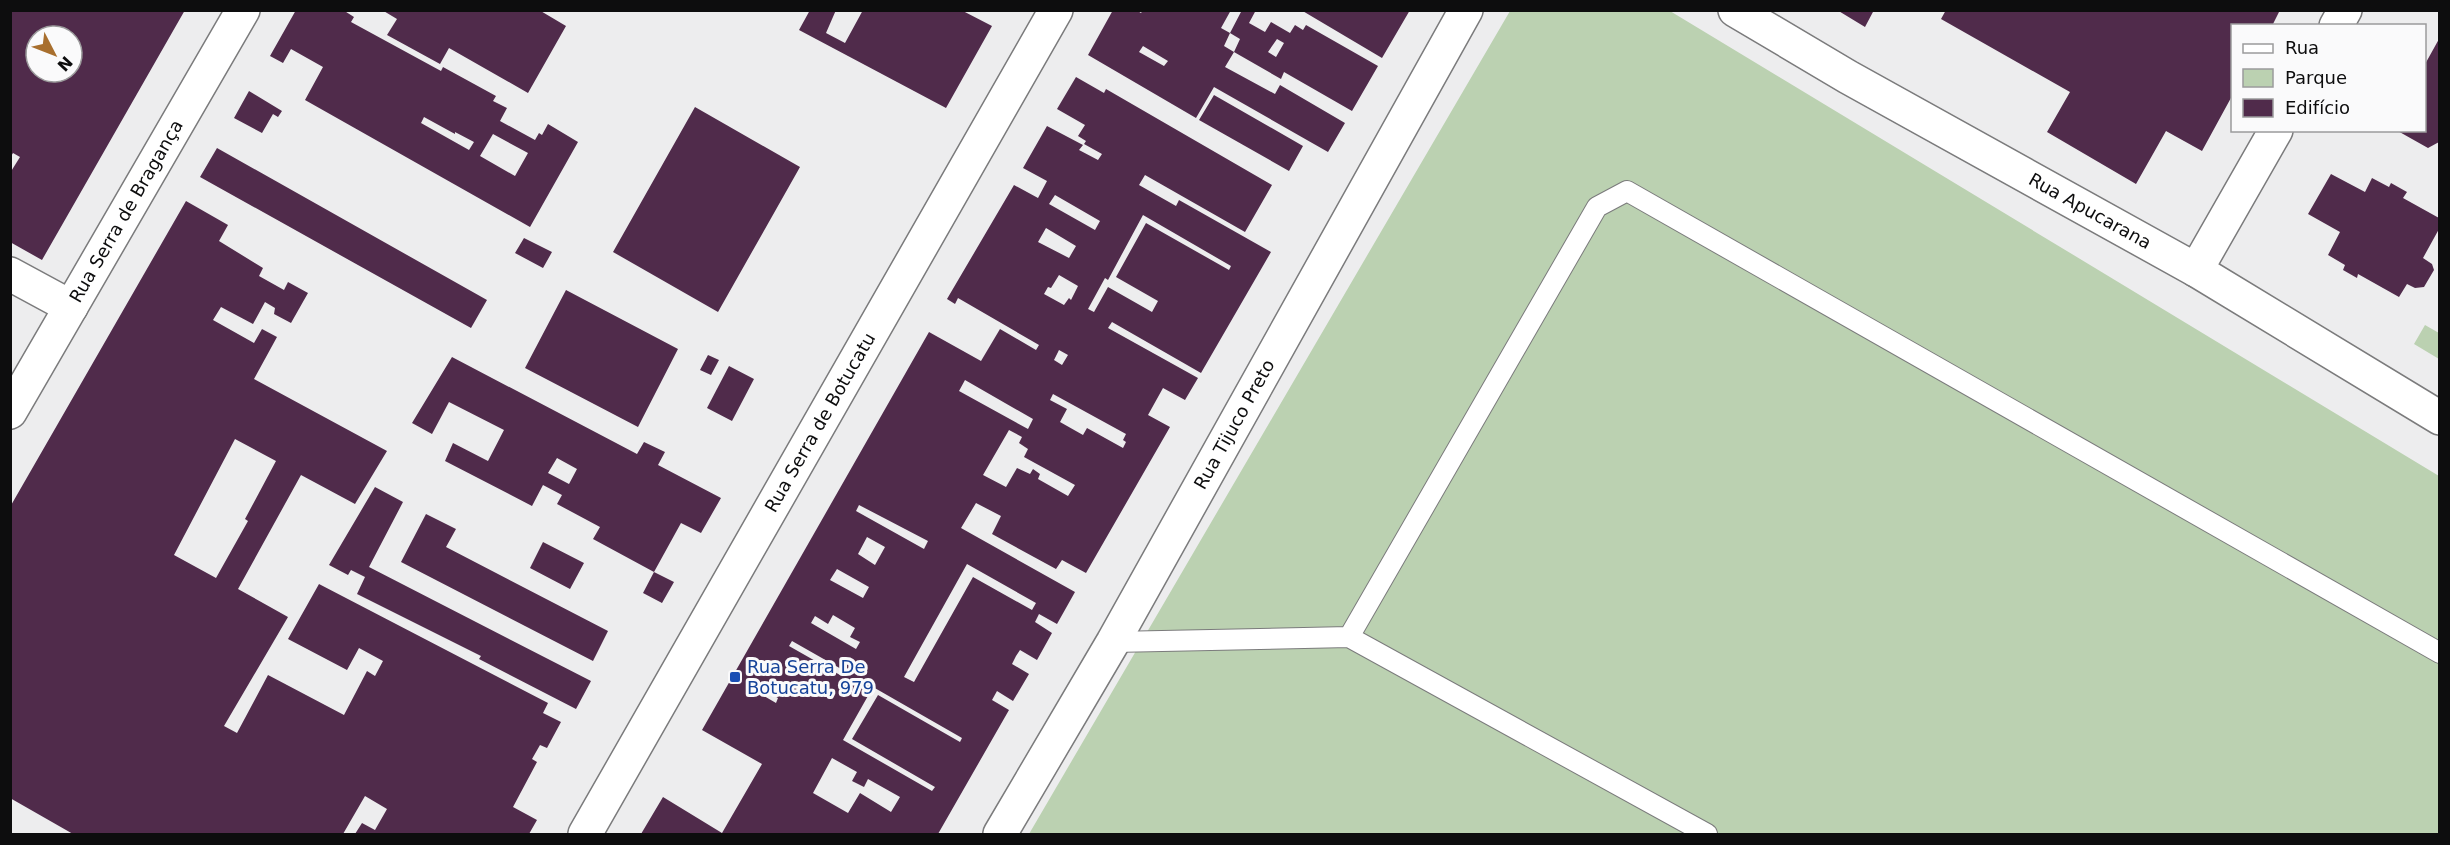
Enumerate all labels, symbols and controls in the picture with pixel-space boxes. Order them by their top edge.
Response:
north arrow [24,24,84,84]
legend [2231,24,2426,132]
text: Rua [2285,37,2319,58]
text: N [53,52,76,75]
text: Parque [2285,67,2347,88]
text: Edifício [2285,97,2350,118]
street label: Rua Serra de Bragança [65,116,187,306]
street label: Rua Apucarana [2025,168,2155,253]
street label: Rua Serra de Botucatu [760,329,879,516]
street label: Rua Tijuco Preto [1190,356,1279,493]
place label: Rua Serra De Botucatu, 979 [747,656,874,698]
marker: Rua Serra De Botucatu, 979 [728,670,742,684]

